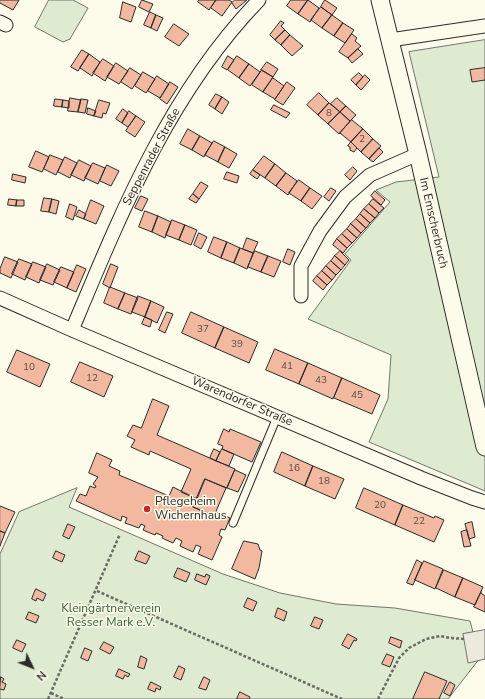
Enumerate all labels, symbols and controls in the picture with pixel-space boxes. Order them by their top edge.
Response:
street label: Seppenrader Straße [120,106,184,208]
house number: 8 [326,108,332,120]
house number: 2 [359,134,365,146]
street label: Im Emscherbruch [416,176,450,270]
house number: 37 [197,324,209,336]
house number: 39 [231,339,243,351]
house number: 41 [281,361,293,373]
house number: 10 [23,362,35,374]
house number: 12 [86,373,98,385]
street label: Warendorfer Straße [189,374,295,430]
house number: 43 [315,375,327,387]
house number: 45 [351,390,363,402]
house number: 16 [288,463,300,475]
house number: 18 [318,476,330,488]
place label: Pflegeheim Wichernhaus [155,495,227,523]
house number: 20 [374,500,386,512]
marker: Pflegeheim Wichernhaus [142,504,152,514]
house number: 22 [413,516,425,528]
park label: Kleingärtnerverein Resser Mark e.V. [61,602,161,630]
north arrow [12,647,52,687]
text: N [33,667,49,684]

